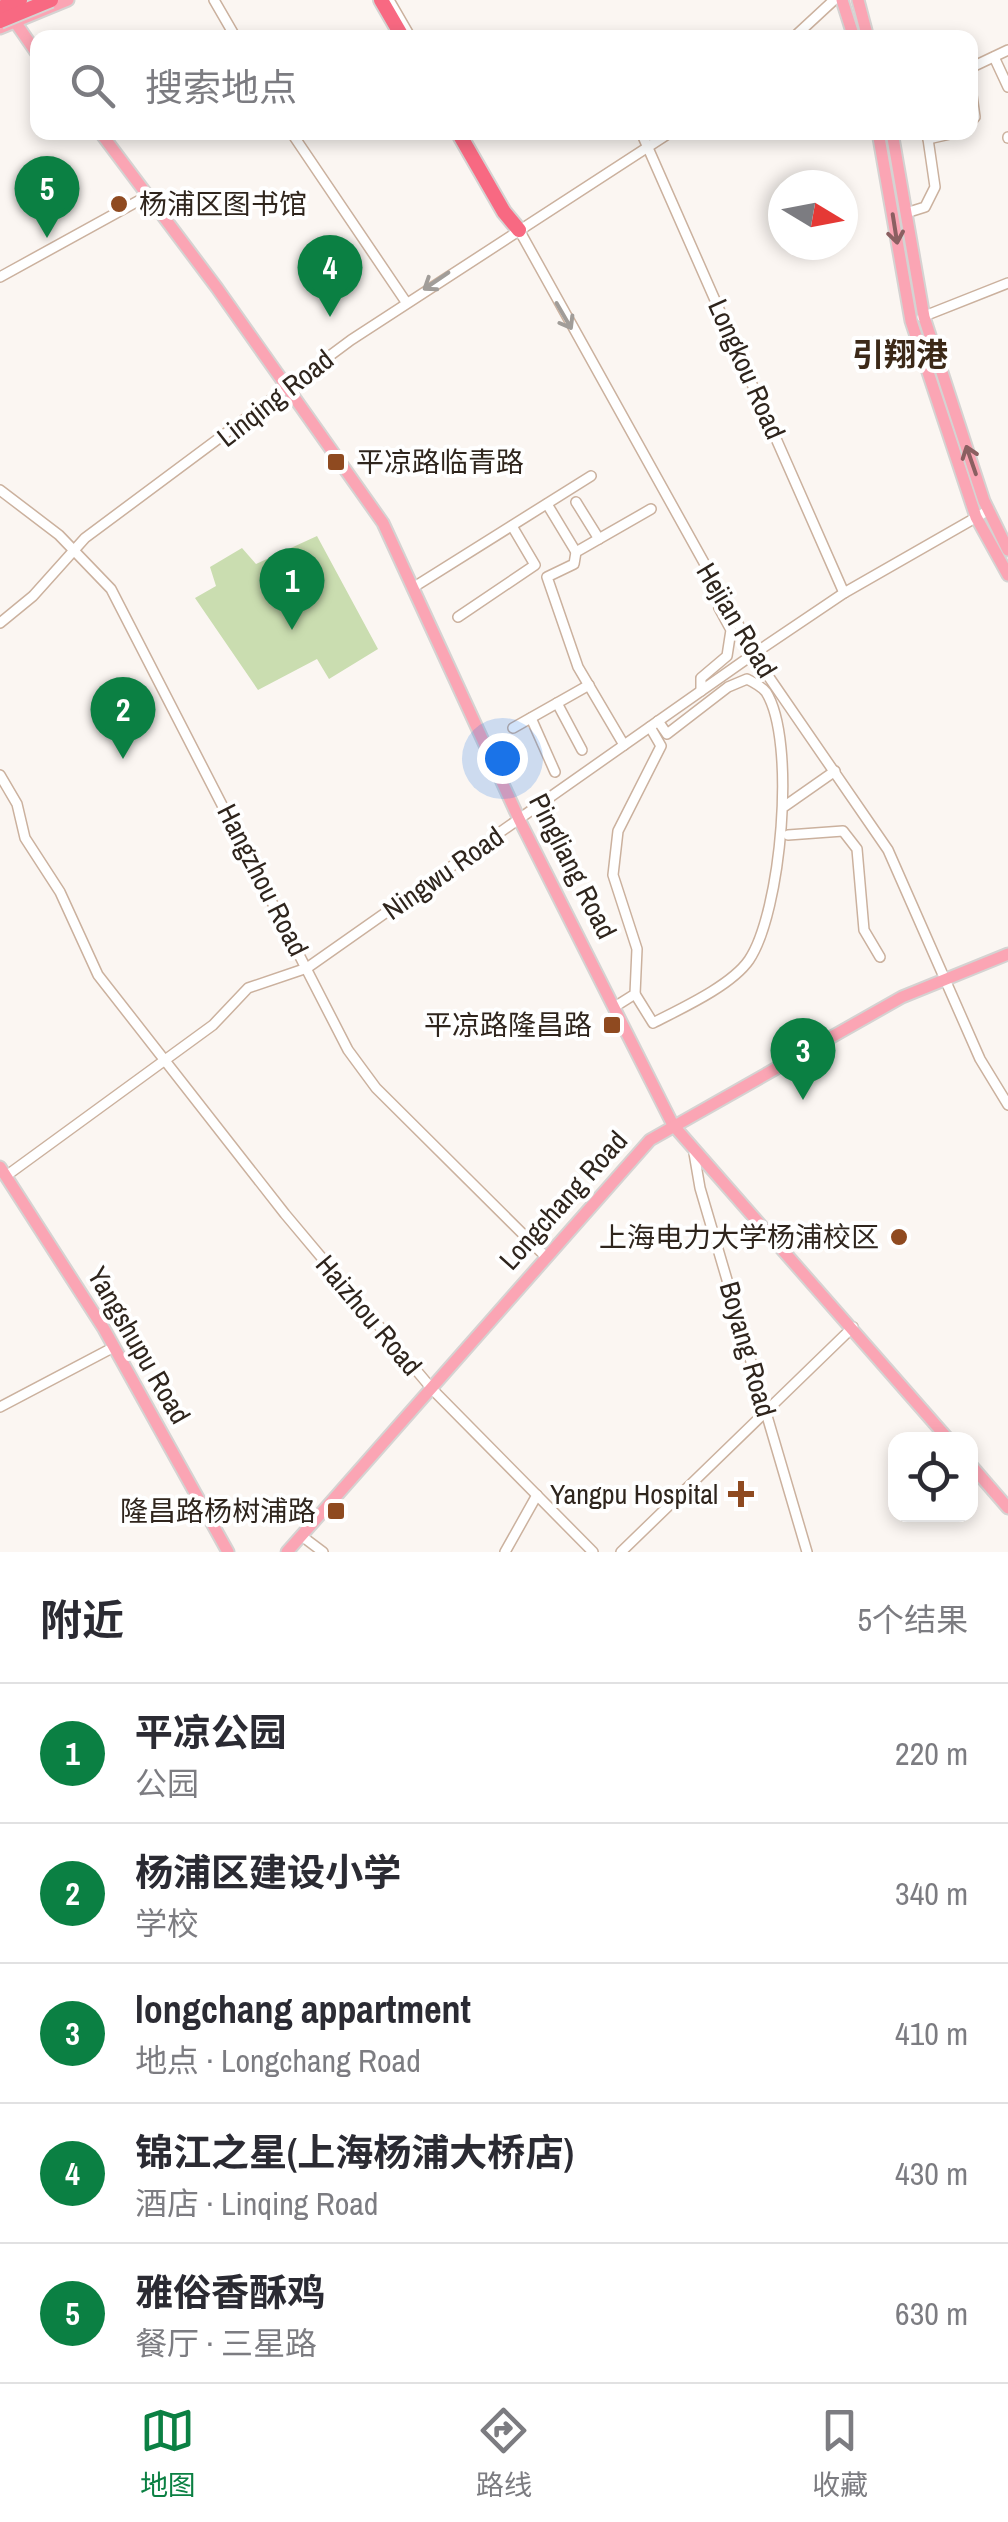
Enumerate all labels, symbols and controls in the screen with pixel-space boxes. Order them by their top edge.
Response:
search box [30,30,978,140]
icon: search [65,58,120,113]
text: 搜索地点 [145,62,297,113]
pin: 5 [15,156,80,238]
north arrow [768,170,858,260]
place label: 杨浦区图书馆 [139,185,307,223]
marker: 杨浦区图书馆 [108,193,130,215]
one-way arrow [886,212,904,244]
pin: 4 [298,234,362,317]
one-way arrow [423,271,451,292]
street label: Longkou Road [699,293,795,445]
one-way arrow [555,300,575,330]
district label: 引翔港 [852,333,948,376]
street label: Linqing Road [209,341,341,455]
place label: 平凉路临青路 [356,443,524,481]
one-way arrow [960,444,978,476]
marker: 平凉路临青路 [325,451,347,473]
pin: 1 [260,548,324,630]
street label: Hejian Road [688,556,786,684]
pin: 2 [90,676,156,759]
your location [477,733,528,784]
street label: Pingliang Road [520,787,626,945]
street label: Hangzhou Road [208,797,318,963]
street label: Ningwu Road [375,818,511,928]
place label: 平凉路隆昌路 [424,1006,592,1044]
marker: 平凉路隆昌路 [601,1014,623,1036]
pin: 3 [770,1018,836,1100]
street label: Longchang Road [490,1122,636,1278]
place label: 上海电力大学杨浦校区 [599,1218,879,1256]
marker: 上海电力大学杨浦校区 [888,1226,910,1248]
street label: Haizhou Road [307,1247,431,1383]
street label: Yangshupu Road [79,1259,199,1431]
street label: Boyang Road [711,1277,785,1421]
map controls [888,1432,978,1522]
button: locate [888,1432,978,1522]
place label: Yangpu Hospital [550,1475,718,1513]
marker: Yangpu Hospital [728,1481,754,1507]
place label: 隆昌路杨树浦路 [120,1492,316,1530]
marker: 隆昌路杨树浦路 [325,1500,347,1522]
text: 附近 [40,1592,124,1648]
text: 5个结果 [857,1598,968,1641]
text: 平凉公园 [135,1707,287,1758]
text: 1 [65,1732,80,1775]
text: 220 m [895,1732,968,1775]
text: 公园 [135,1762,199,1805]
text: 杨浦区建设小学 [135,1847,401,1898]
text: 2 [65,1872,80,1915]
text: 340 m [895,1872,968,1915]
text: 学校 [135,1902,199,1945]
text: longchang appartment [135,1984,471,2035]
text: 3 [65,2012,80,2055]
text: 410 m [895,2012,968,2055]
text: 地点 · Longchang Road [135,2039,421,2082]
text: 锦江之星(上海杨浦大桥店) [135,2127,574,2178]
text: 4 [65,2152,80,2195]
text: 430 m [895,2152,968,2195]
text: 酒店 · Linqing Road [135,2182,378,2225]
text: 雅俗香酥鸡 [135,2267,325,2318]
text: 5 [65,2292,80,2335]
text: 630 m [895,2292,968,2335]
text: 餐厅 · 三星路 [135,2322,317,2365]
tab: 地图 [140,2403,196,2504]
tab: 路线 [476,2403,532,2504]
tab: 收藏 [812,2403,868,2504]

